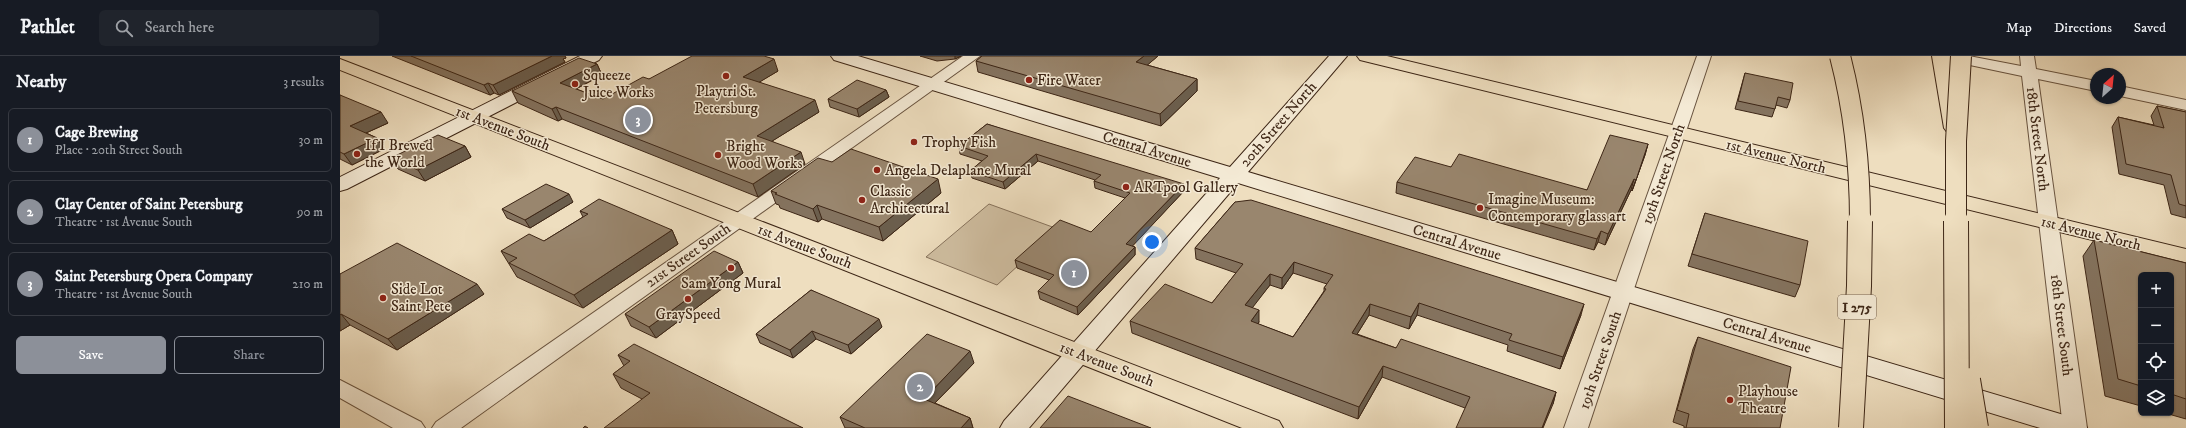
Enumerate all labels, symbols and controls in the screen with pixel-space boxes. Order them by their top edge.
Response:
search box [99,10,379,46]
text: Pathlet [20,16,75,39]
icon: search [113,17,135,39]
text: Search here [145,18,214,37]
text: Map [2006,19,2032,37]
text: Directions [2054,19,2112,37]
text: Saved [2134,19,2166,37]
place label: Squeeze Juice Works [581,66,654,102]
north arrow [2090,68,2126,104]
text: Nearby [16,71,66,93]
marker: Playtri St. Petersburg [721,71,731,81]
place label: Fire Water [1037,71,1101,90]
text: 3 results [283,74,324,90]
marker: Fire Water [1024,75,1034,85]
street label: 20th Street North [1236,77,1321,171]
marker: Squeeze Juice Works [570,79,580,89]
place label: Playtri St. Petersburg [694,82,758,118]
street label: 18th Street North [2022,86,2053,193]
street label: 1st Avenue South [453,102,553,155]
pin: 3 [625,105,651,135]
street label: 19th Street North [1637,121,1690,227]
text: Cage Brewing [55,123,138,142]
street label: Central Avenue [1100,127,1193,172]
text: 1 [28,132,32,148]
text: 30 m [299,132,323,148]
place label: Trophy Fish [922,133,996,152]
street label: 1st Avenue North [1724,135,1828,178]
place label: If I Brewed the World [365,136,434,172]
place label: Bright Wood Works [725,137,803,173]
marker: Trophy Fish [909,137,919,147]
text: Place · 20th Street South [55,142,183,158]
marker: If I Brewed the World [352,149,362,159]
marker: Bright Wood Works [713,150,723,160]
place label: Angela Delaplane Mural [885,161,1031,180]
marker: Angela Delaplane Mural [872,165,882,175]
place label: ARTpool Gallery [1134,178,1239,197]
place label: Classic Architectural [870,182,950,218]
marker: ARTpool Gallery [1121,182,1131,192]
place label: Imagine Museum: Contemporary glass art [1488,190,1626,226]
text: Clay Center of Saint Petersburg [55,195,242,214]
marker: Classic Architectural [857,195,867,205]
marker: Imagine Museum: Contemporary glass art [1475,203,1485,213]
text: 2 [27,204,33,220]
text: 90 m [297,204,323,220]
street label: 1st Avenue North [2039,212,2143,255]
text: Theatre · 1st Avenue South [55,214,192,230]
street label: 21st Street South [642,219,735,292]
street label: 1st Avenue South [755,220,855,273]
street label: Central Avenue [1410,220,1503,265]
your location [1142,232,1162,252]
pin: 1 [1061,258,1087,288]
marker: Sam Yong Mural [726,263,736,273]
text: Saint Petersburg Opera Company [55,267,252,286]
map controls [2138,272,2174,416]
button: + [2138,272,2174,308]
street label: 18th Street South [2046,273,2077,377]
place label: Sam Yong Mural [681,274,782,293]
text: 3 [28,276,32,292]
text: 210 m [292,276,323,292]
place label: Side Lot Saint Pete [391,280,451,316]
text: Theatre · 1st Avenue South [55,286,192,302]
marker: Side Lot Saint Pete [378,293,388,303]
marker: GraySpeed [683,294,693,304]
road number: I 275 [1838,295,1876,319]
place label: GraySpeed [656,305,721,324]
street label: 19th Street South [1575,308,1626,412]
button: − [2138,308,2174,344]
street label: Central Avenue [1720,313,1813,358]
button: Save [16,336,166,374]
button: Share [174,336,324,374]
street label: 1st Avenue South [1057,338,1157,391]
button: locate [2138,344,2174,380]
pin: 2 [907,372,933,402]
button: layers [2138,380,2174,416]
place label: Playhouse Theatre [1738,382,1798,418]
marker: Playhouse Theatre [1725,395,1735,405]

